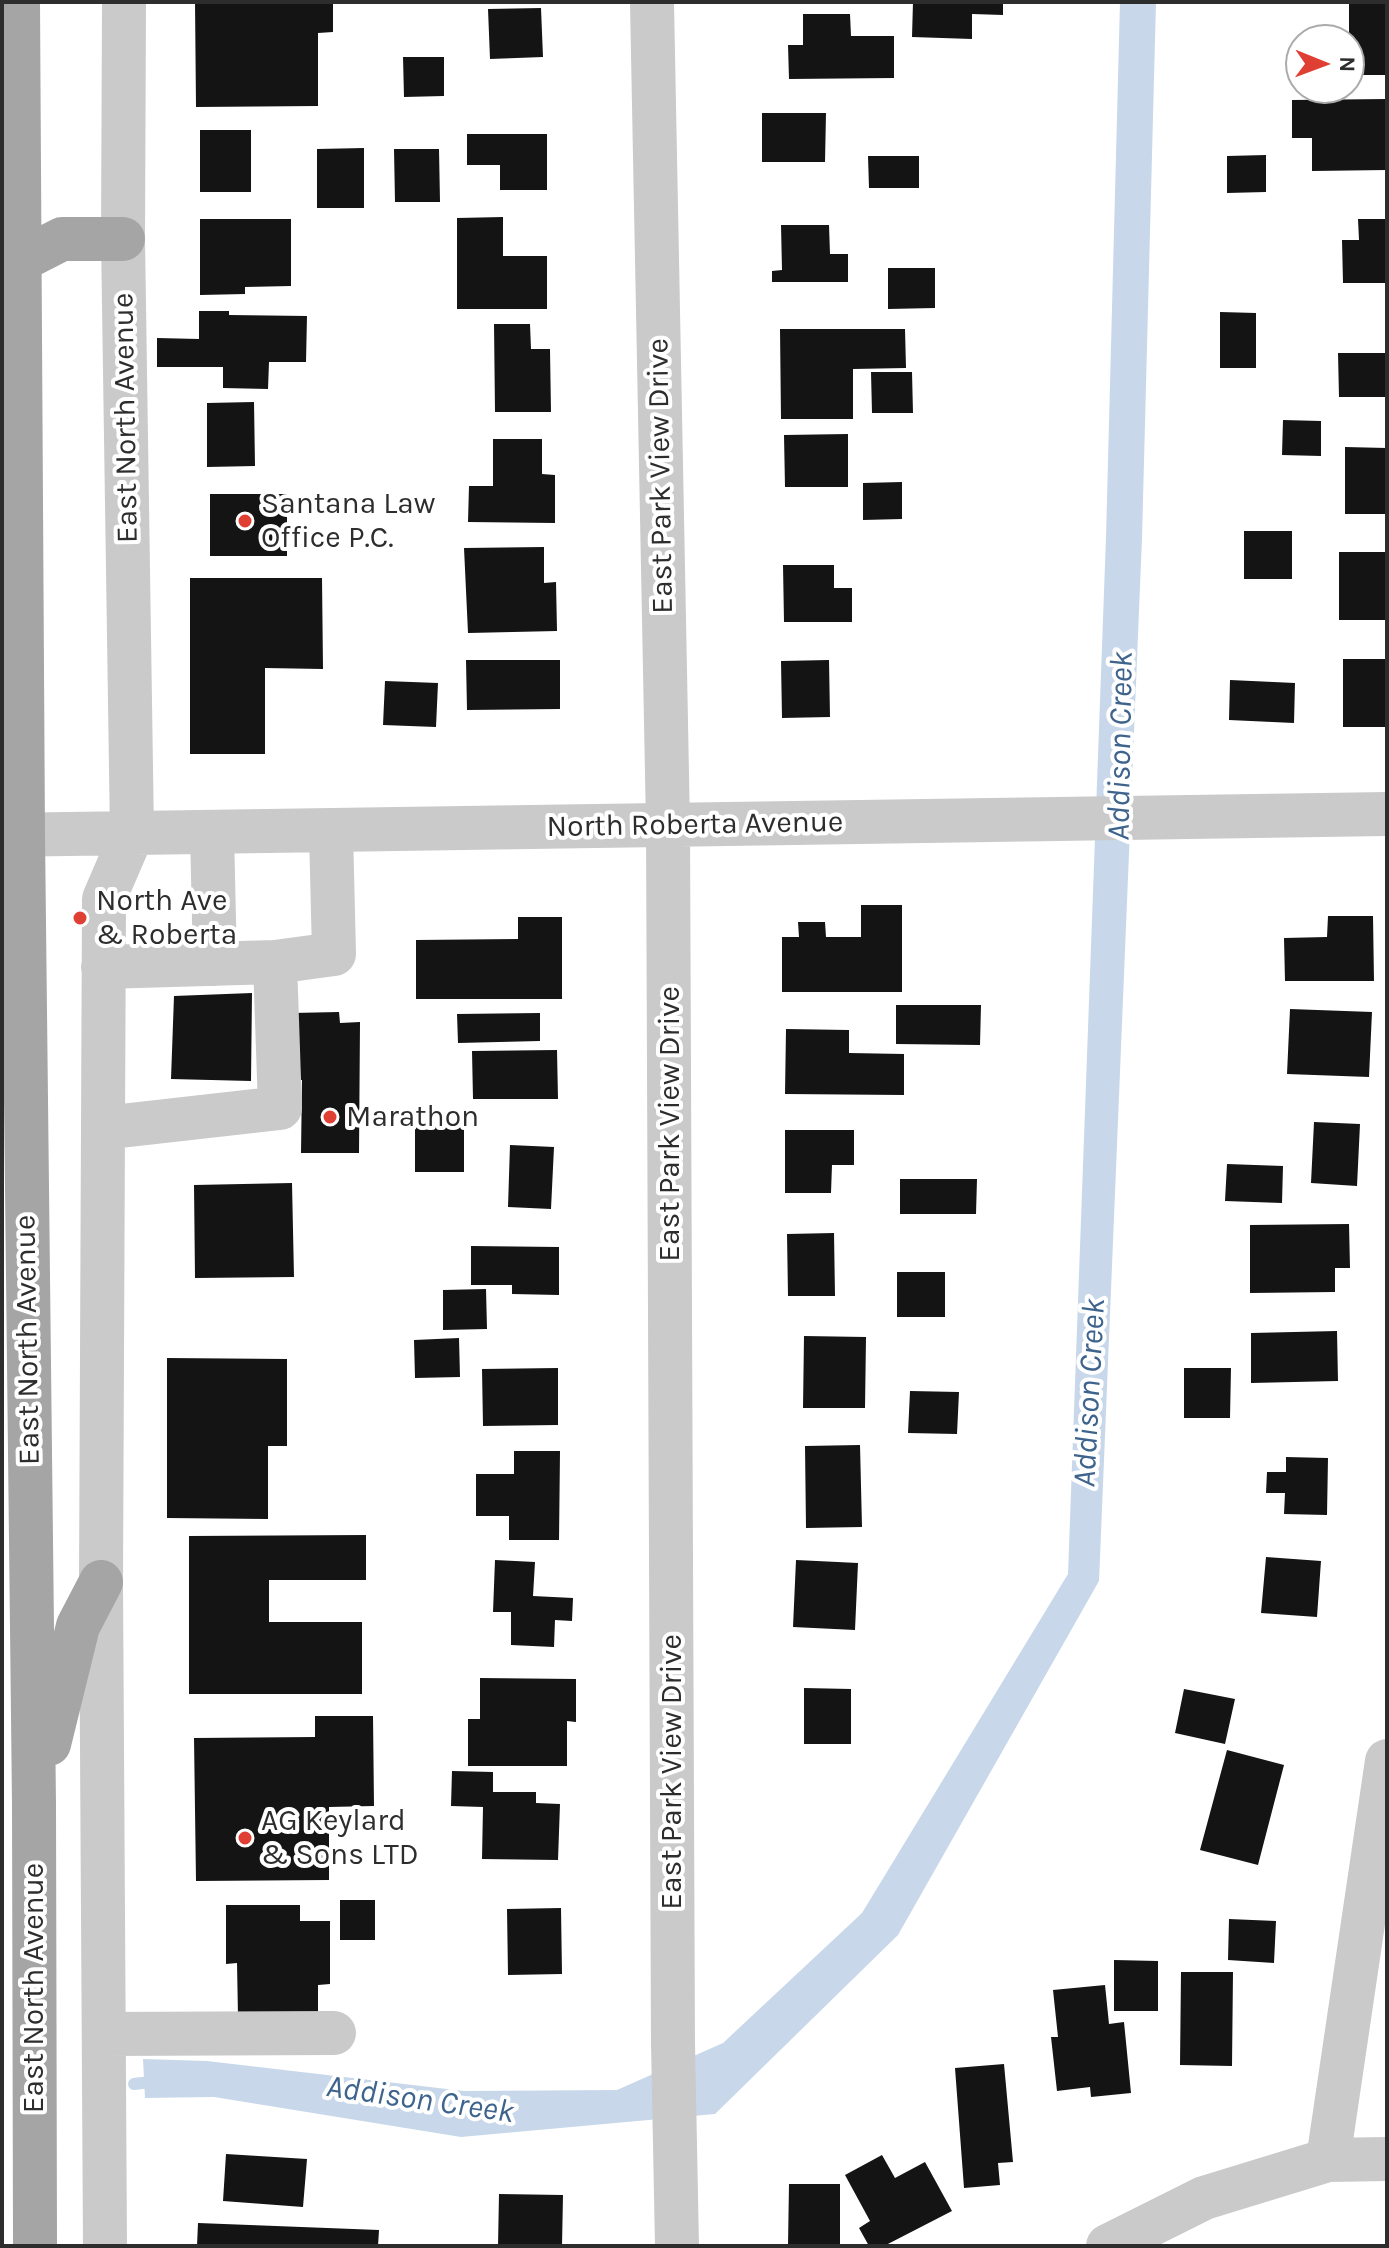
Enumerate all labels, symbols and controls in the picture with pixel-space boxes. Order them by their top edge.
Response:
north arrow [1285,24,1365,104]
text: N [1334,56,1360,73]
street label: East North Avenue [106,292,146,544]
street label: East Park View Drive [641,338,681,614]
place label: Santana Law Office P.C. [261,486,436,556]
marker: Santana Law Office P.C. [236,512,254,530]
water label: Addison Creek [1100,651,1142,841]
street label: North Roberta Avenue [546,804,844,846]
place label: North Ave & Roberta [96,883,237,954]
marker: North Ave & Roberta [71,909,89,927]
street label: East Park View Drive [652,986,688,1262]
place label: Marathon [346,1099,479,1135]
marker: Marathon [321,1108,339,1126]
street label: East North Avenue [8,1214,48,1466]
water label: Addison Creek [1066,1298,1114,1488]
street label: East Park View Drive [654,1634,690,1910]
place label: AG Keylard & Sons LTD [261,1803,418,1874]
marker: AG Keylard & Sons LTD [236,1829,254,1847]
street label: East North Avenue [16,1863,52,2113]
water label: Addison Creek [324,2068,516,2132]

